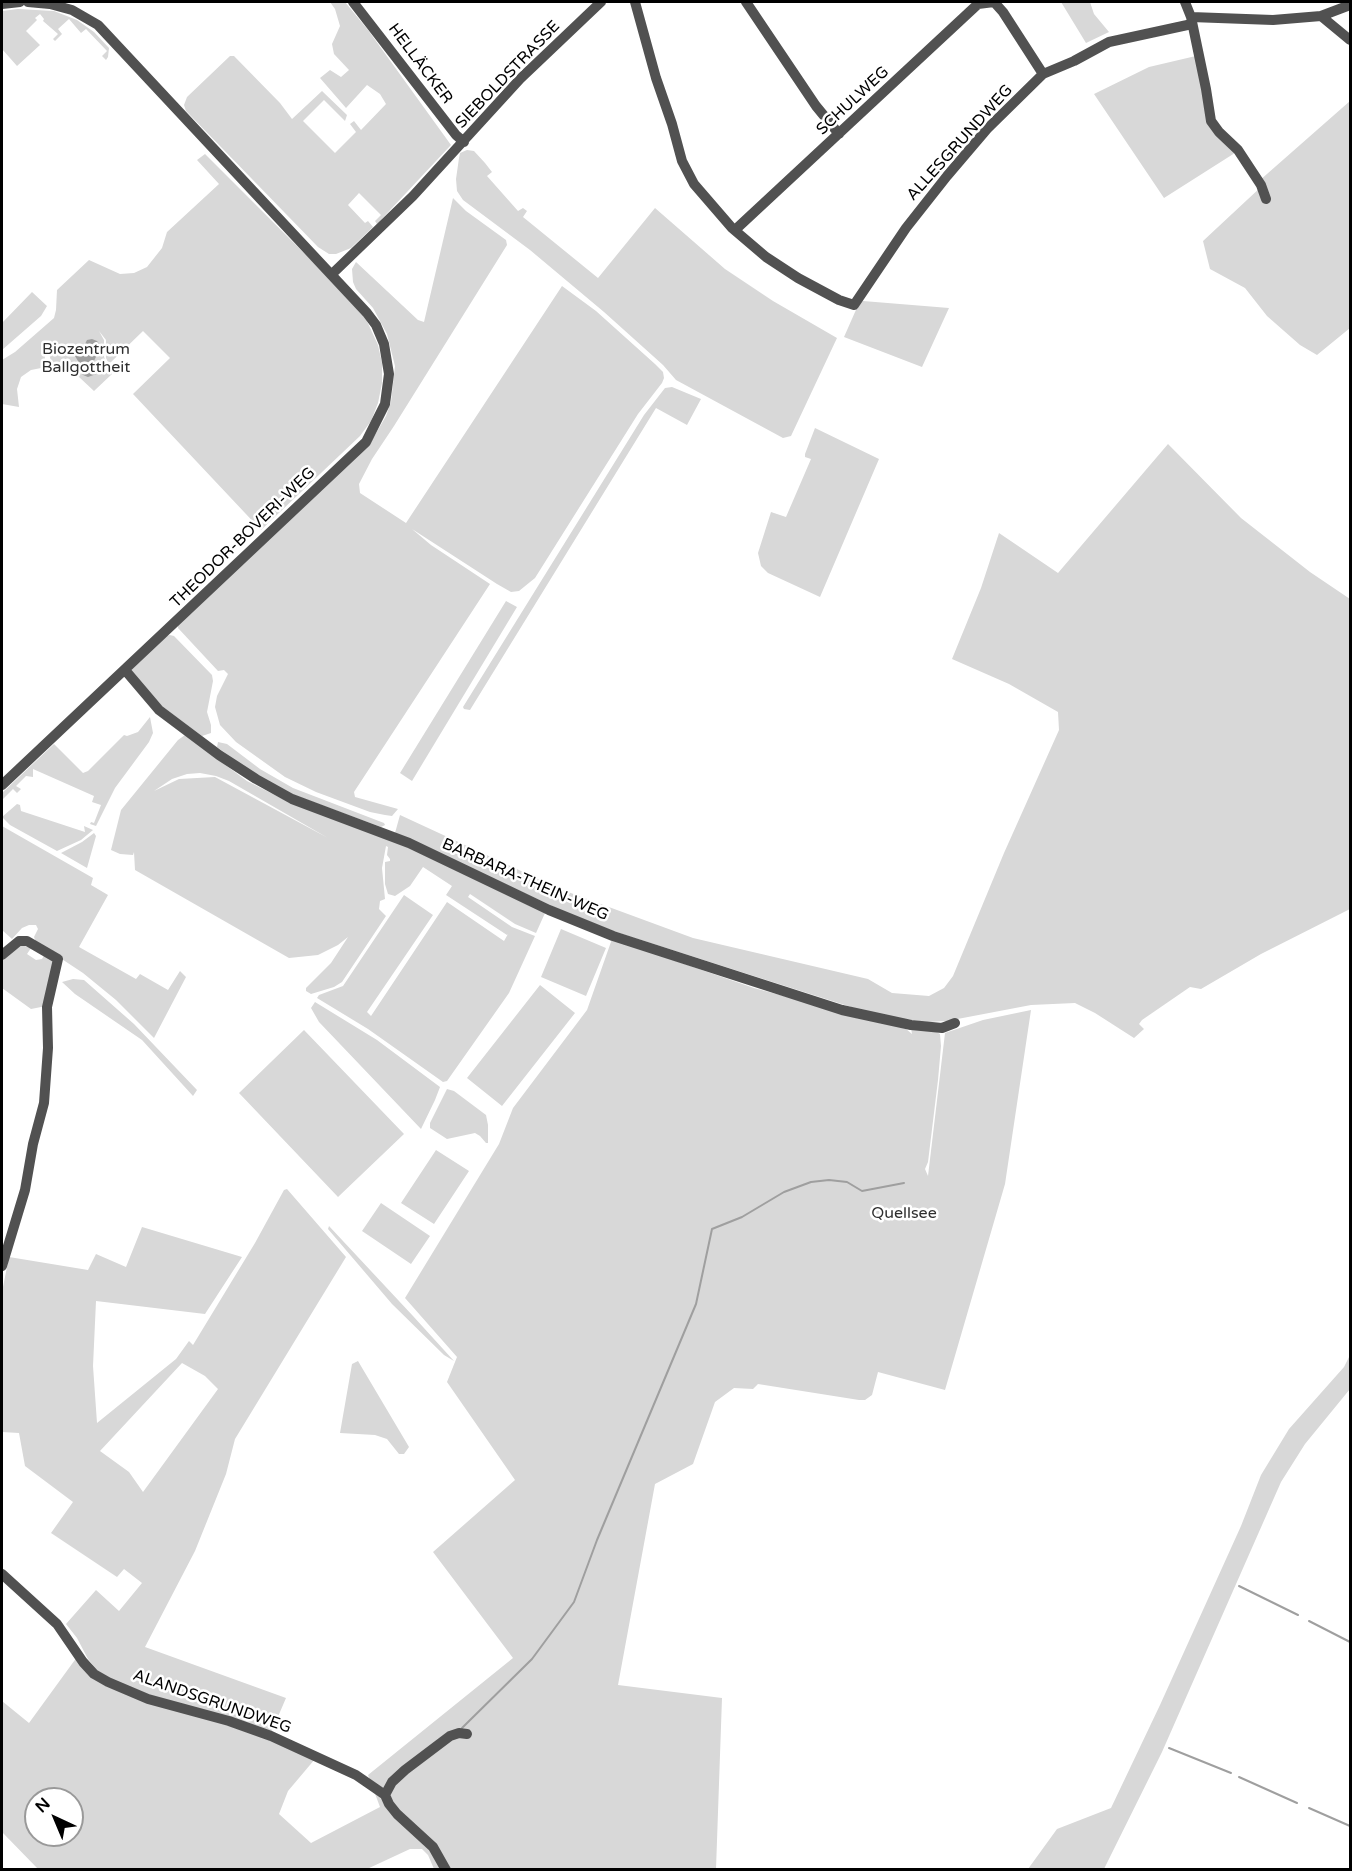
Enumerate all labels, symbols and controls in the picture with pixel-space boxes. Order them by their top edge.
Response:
street label: SIEBOLDSTRASSE [452,17,564,133]
street label: HELLÄCKER [384,20,456,108]
street label: SCHULWEG [813,63,893,139]
street label: ALLESGRUNDWEG [903,81,1017,205]
park label: Biozentrum Ballgottheit [42,340,130,378]
street label: THEODOR-BOVERI-WEG [167,464,319,612]
street label: BARBARA-THEIN-WEG [439,835,611,925]
park label: Quellsee [871,1204,937,1224]
street label: ALANDSGRUNDWEG [130,1666,294,1738]
north arrow [24,1787,84,1847]
text: N [31,1794,54,1817]

